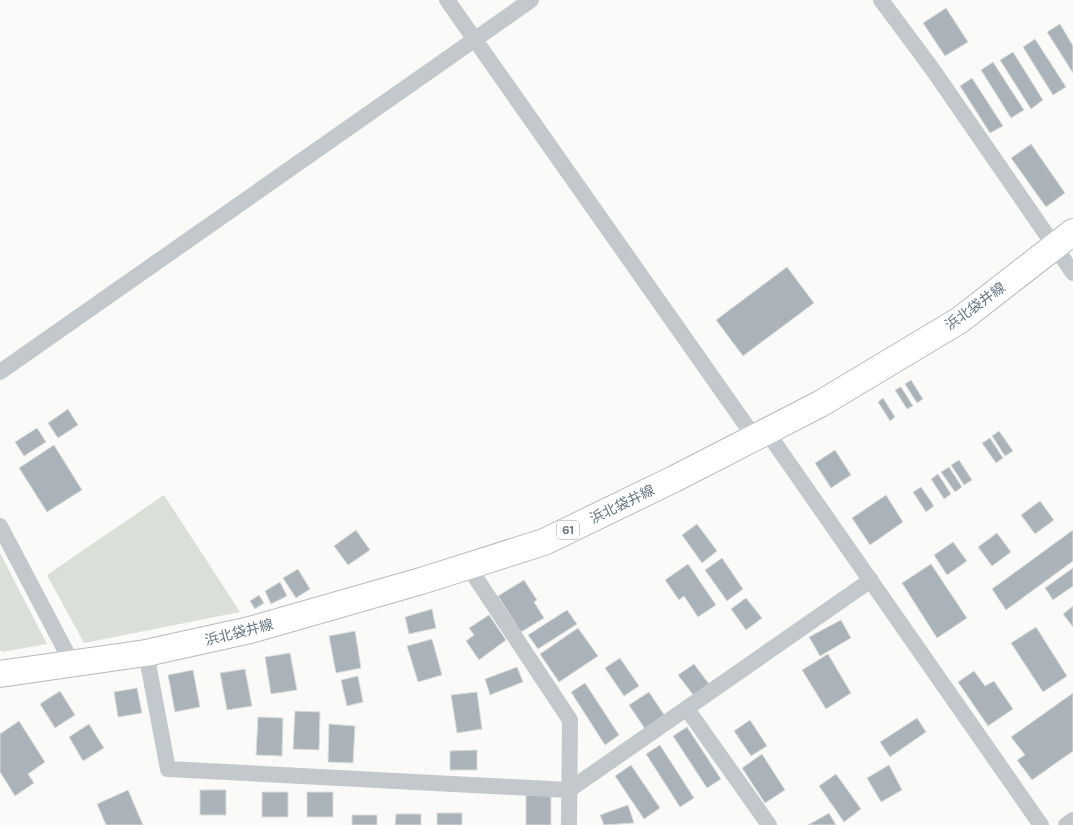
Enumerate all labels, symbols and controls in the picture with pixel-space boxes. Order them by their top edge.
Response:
street label: 浜北袋井線 [941,278,1009,334]
street label: 浜北袋井線 [587,481,657,527]
road number: 61 [557,520,579,540]
street label: 浜北袋井線 [203,615,275,649]

